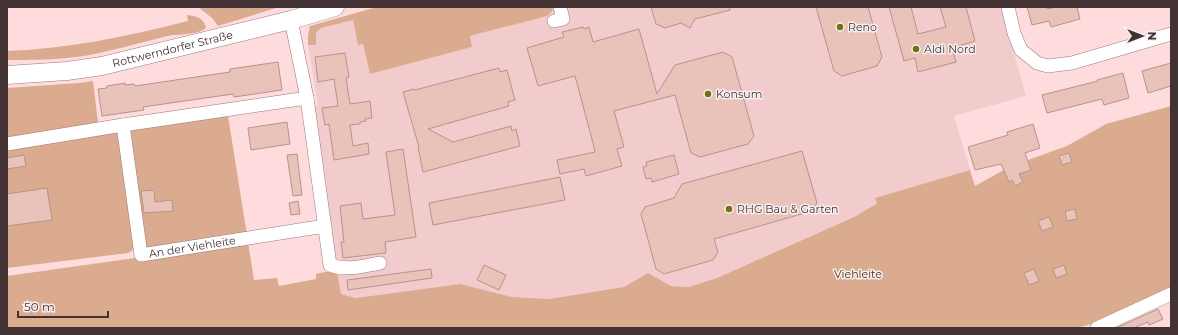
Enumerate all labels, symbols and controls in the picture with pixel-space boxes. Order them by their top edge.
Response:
north arrow [1122,16,1162,56]
place label: Reno [848,20,877,34]
marker: Reno [835,22,845,32]
street label: Rottwerndorfer Straße [111,27,234,70]
text: N [1145,32,1159,40]
place label: Aldi Nord [924,42,976,56]
marker: Aldi Nord [911,44,921,54]
place label: Konsum [716,87,762,101]
marker: Konsum [703,89,713,99]
place label: RHG Bau & Garten [737,202,839,216]
marker: RHG Bau & Garten [724,204,734,214]
street label: An der Viehleite [148,233,237,261]
park label: Viehleite [834,267,882,281]
scale bar [18,293,108,319]
text: 50 m [24,299,55,314]

